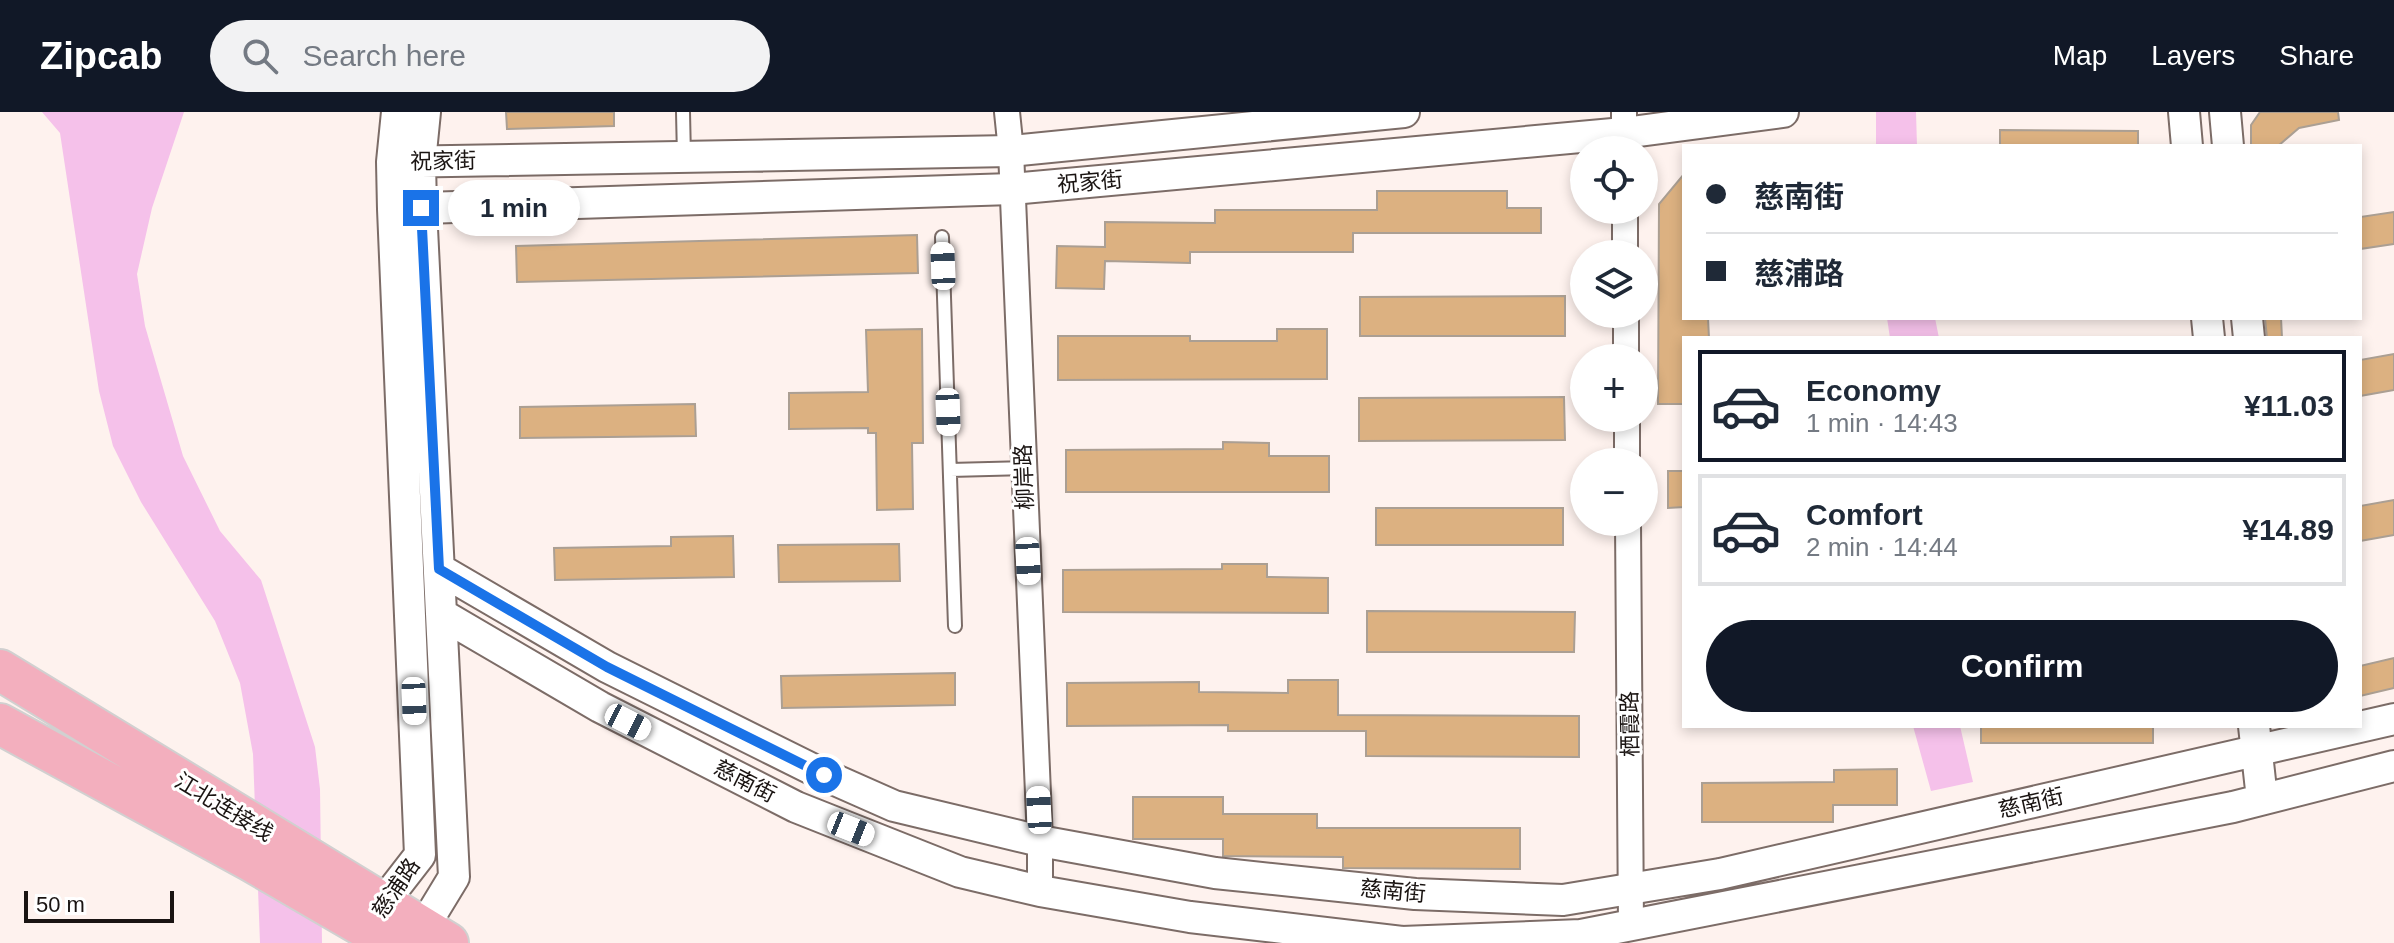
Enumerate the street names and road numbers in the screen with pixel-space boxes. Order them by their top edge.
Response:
street label: 祝家街 [410,148,476,174]
street label: 祝家街 [1056,167,1124,197]
street label: 柳岸路 [1010,444,1038,510]
street label: 栖霞路 [1617,691,1643,757]
street label: 慈南街 [710,755,780,807]
street label: 江北连接线 [170,768,278,846]
street label: 慈南街 [1996,783,2066,823]
street label: 慈浦路 [367,854,425,922]
street label: 慈南街 [1359,876,1427,906]

